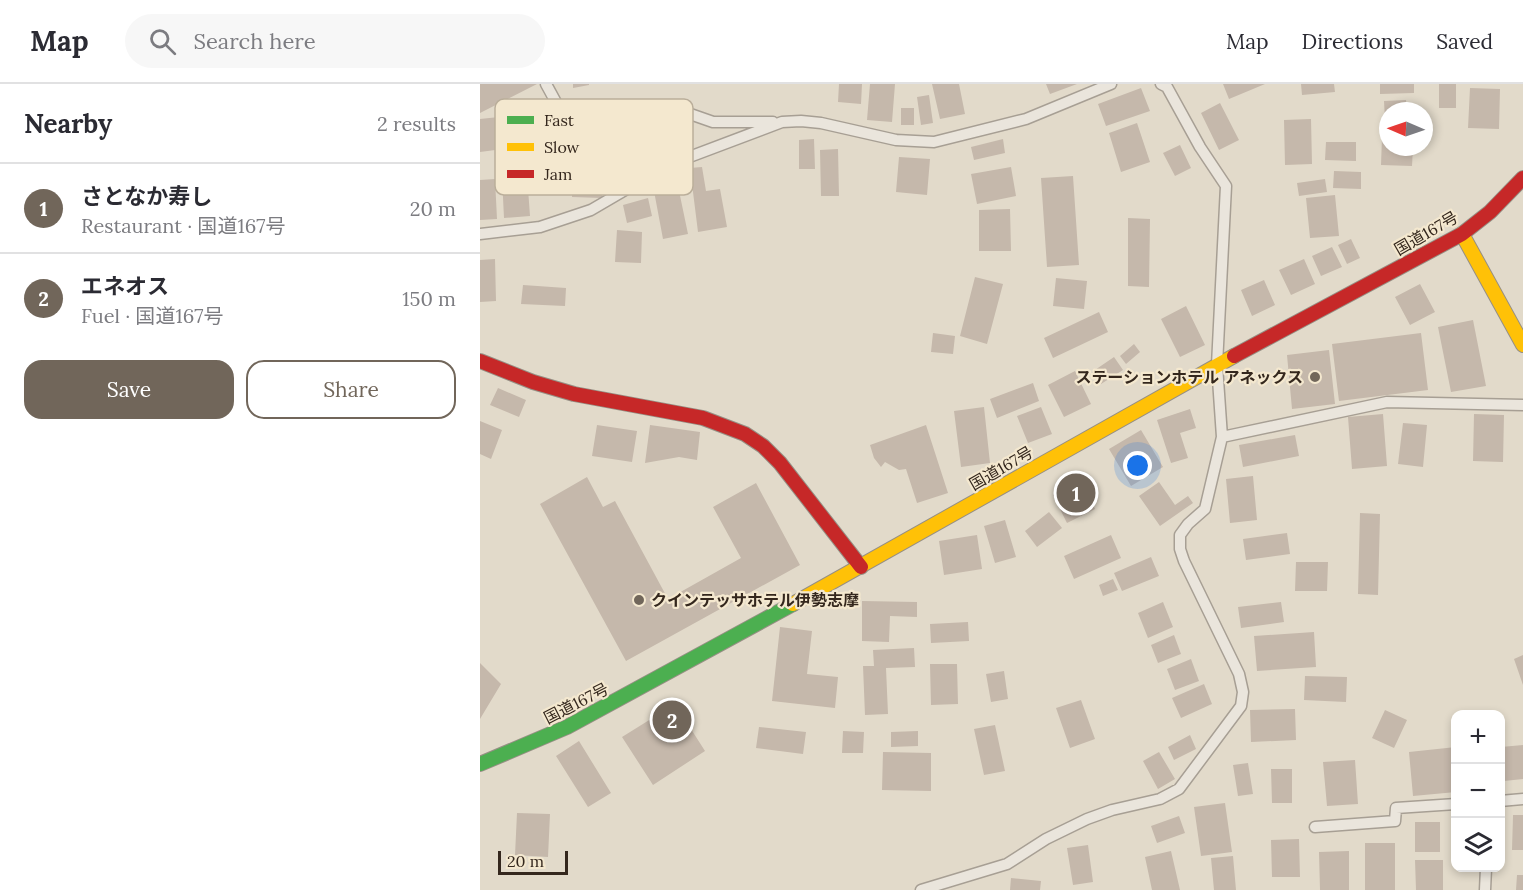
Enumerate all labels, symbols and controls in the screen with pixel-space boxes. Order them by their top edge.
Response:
search box [125,14,545,68]
text: Map [30,23,89,59]
icon: search [146,25,179,58]
text: Search here [194,27,316,55]
text: Map [1226,28,1269,55]
text: Directions [1302,28,1403,55]
text: Saved [1436,28,1493,55]
legend [495,99,693,195]
north arrow [1379,102,1433,156]
text: Nearby [24,107,112,140]
text: Fast [544,110,575,130]
text: 2 results [377,111,456,136]
text: Slow [544,137,580,157]
text: Jam [543,164,572,184]
text: さとなか寿し [81,182,212,210]
text: 1 [39,196,48,221]
text: 20 m [410,196,456,221]
street label: 国道167号 [1391,207,1461,259]
text: Restaurant · 国道167号 [81,213,285,238]
text: エネオス [81,272,169,300]
text: 2 [38,286,49,311]
text: 150 m [402,286,456,311]
text: Fuel · 国道167号 [81,303,223,328]
button: Save [24,360,234,419]
button: Share [246,360,456,419]
place label: ステーションホテル アネックス [1076,367,1303,387]
marker: ステーションホテル アネックス [1308,370,1322,384]
street label: 国道167号 [966,442,1036,494]
your location [1123,451,1152,480]
pin: 1 [1056,470,1096,516]
place label: クインテッサホテル伊勢志摩 [651,590,859,610]
marker: クインテッサホテル伊勢志摩 [632,593,646,607]
street label: 国道167号 [540,678,612,728]
pin: 2 [652,698,692,742]
map controls [1451,710,1505,872]
button: + [1451,710,1505,764]
button: − [1451,764,1505,818]
button: layers [1451,818,1505,872]
scale bar [498,848,568,876]
text: 20 m [507,851,544,871]

